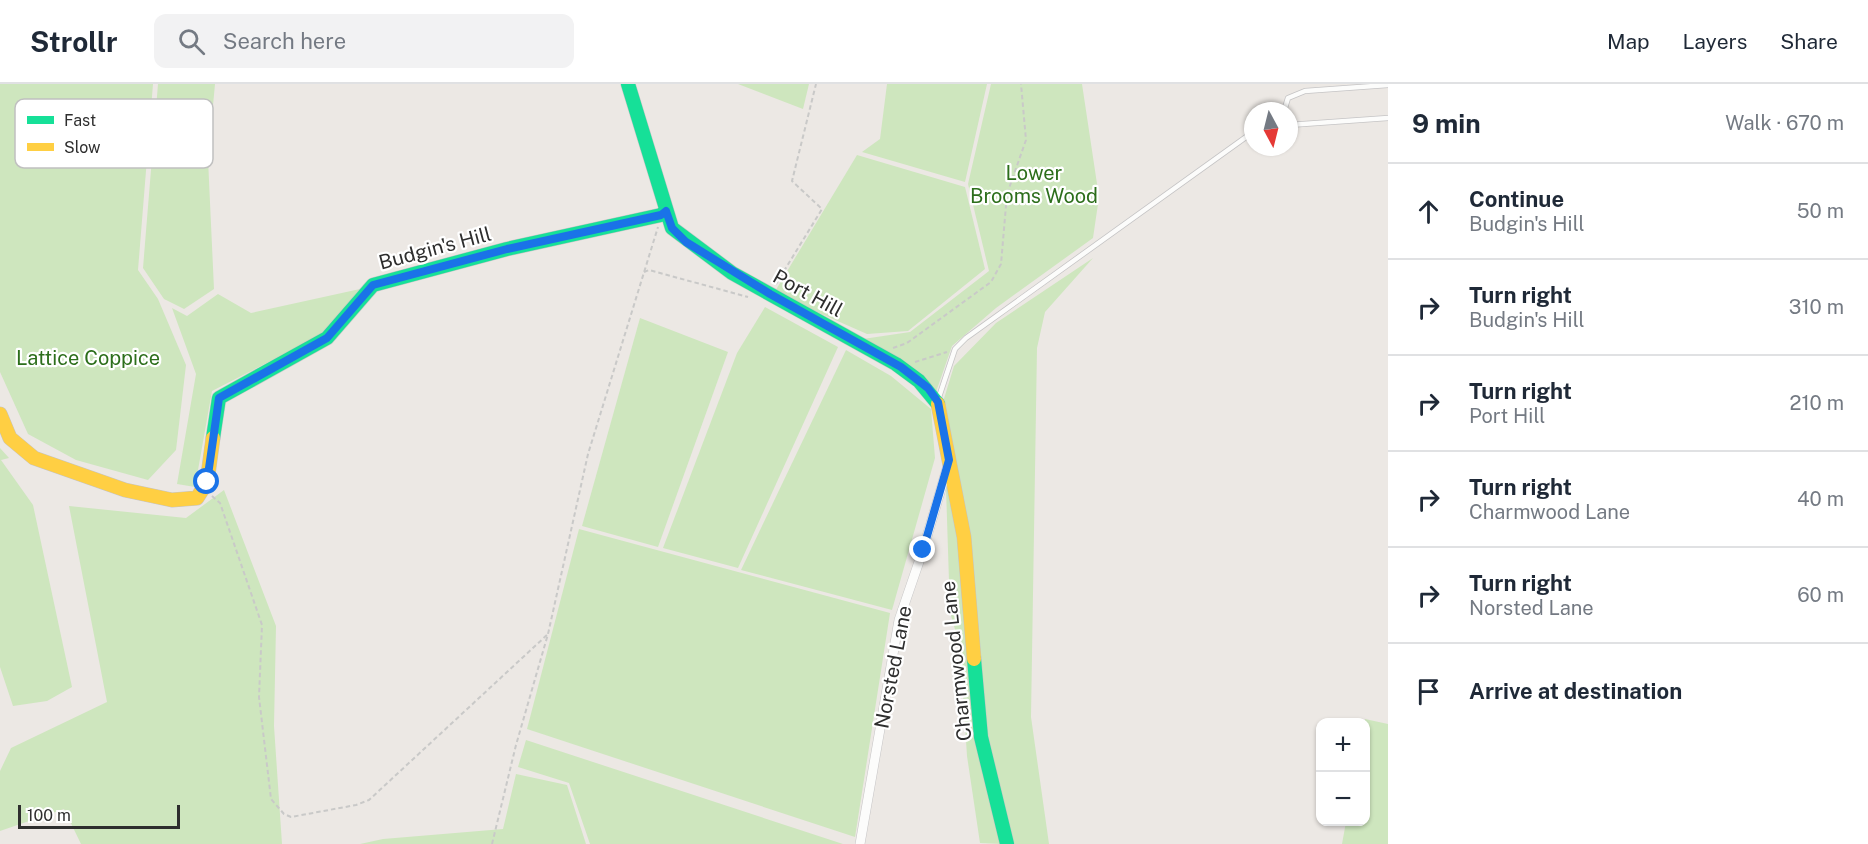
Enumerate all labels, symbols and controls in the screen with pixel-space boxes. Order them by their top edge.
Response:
search box [154,14,574,68]
text: Strollr [30,25,118,58]
icon: search [175,25,208,58]
text: Search here [223,28,346,54]
text: Map [1607,29,1650,54]
text: Layers [1683,29,1747,54]
text: Share [1780,29,1838,54]
legend [15,99,213,168]
north arrow [1244,102,1298,156]
text: 9 min [1412,108,1481,139]
text: Fast [64,111,96,130]
text: Walk · 670 m [1725,111,1844,135]
text: Slow [64,138,101,157]
park label: Lower Brooms Wood [970,161,1098,208]
text: Continue [1469,186,1564,212]
icon: ahead [1412,195,1445,228]
text: 50 m [1797,199,1844,223]
text: Budgin's Hill [1469,212,1585,236]
street label: Budgin's Hill [376,221,494,275]
street label: Port Hill [769,264,847,322]
text: Turn right [1469,282,1572,308]
icon: right [1412,291,1445,324]
text: 310 m [1789,295,1844,319]
text: Budgin's Hill [1469,308,1585,332]
park label: Lattice Coppice [16,346,160,370]
text: Turn right [1469,378,1572,404]
icon: right [1412,387,1445,420]
text: 210 m [1790,391,1844,415]
text: Port Hill [1469,404,1545,428]
route start [193,468,219,494]
text: Turn right [1469,474,1572,500]
icon: right [1412,483,1445,516]
text: 40 m [1797,487,1844,511]
text: Charmwood Lane [1469,500,1630,524]
route end [909,536,935,562]
text: Turn right [1469,570,1572,596]
icon: right [1412,579,1445,612]
street label: Charmwood Lane [936,580,976,742]
text: 60 m [1797,583,1844,607]
text: Norsted Lane [1469,596,1594,620]
street label: Norsted Lane [869,604,917,730]
icon: arrive [1412,675,1445,708]
text: Arrive at destination [1469,678,1682,704]
map controls [1316,718,1370,826]
button: + [1316,718,1370,772]
button: − [1316,772,1370,826]
scale bar [18,802,180,830]
text: 100 m [27,806,71,825]

